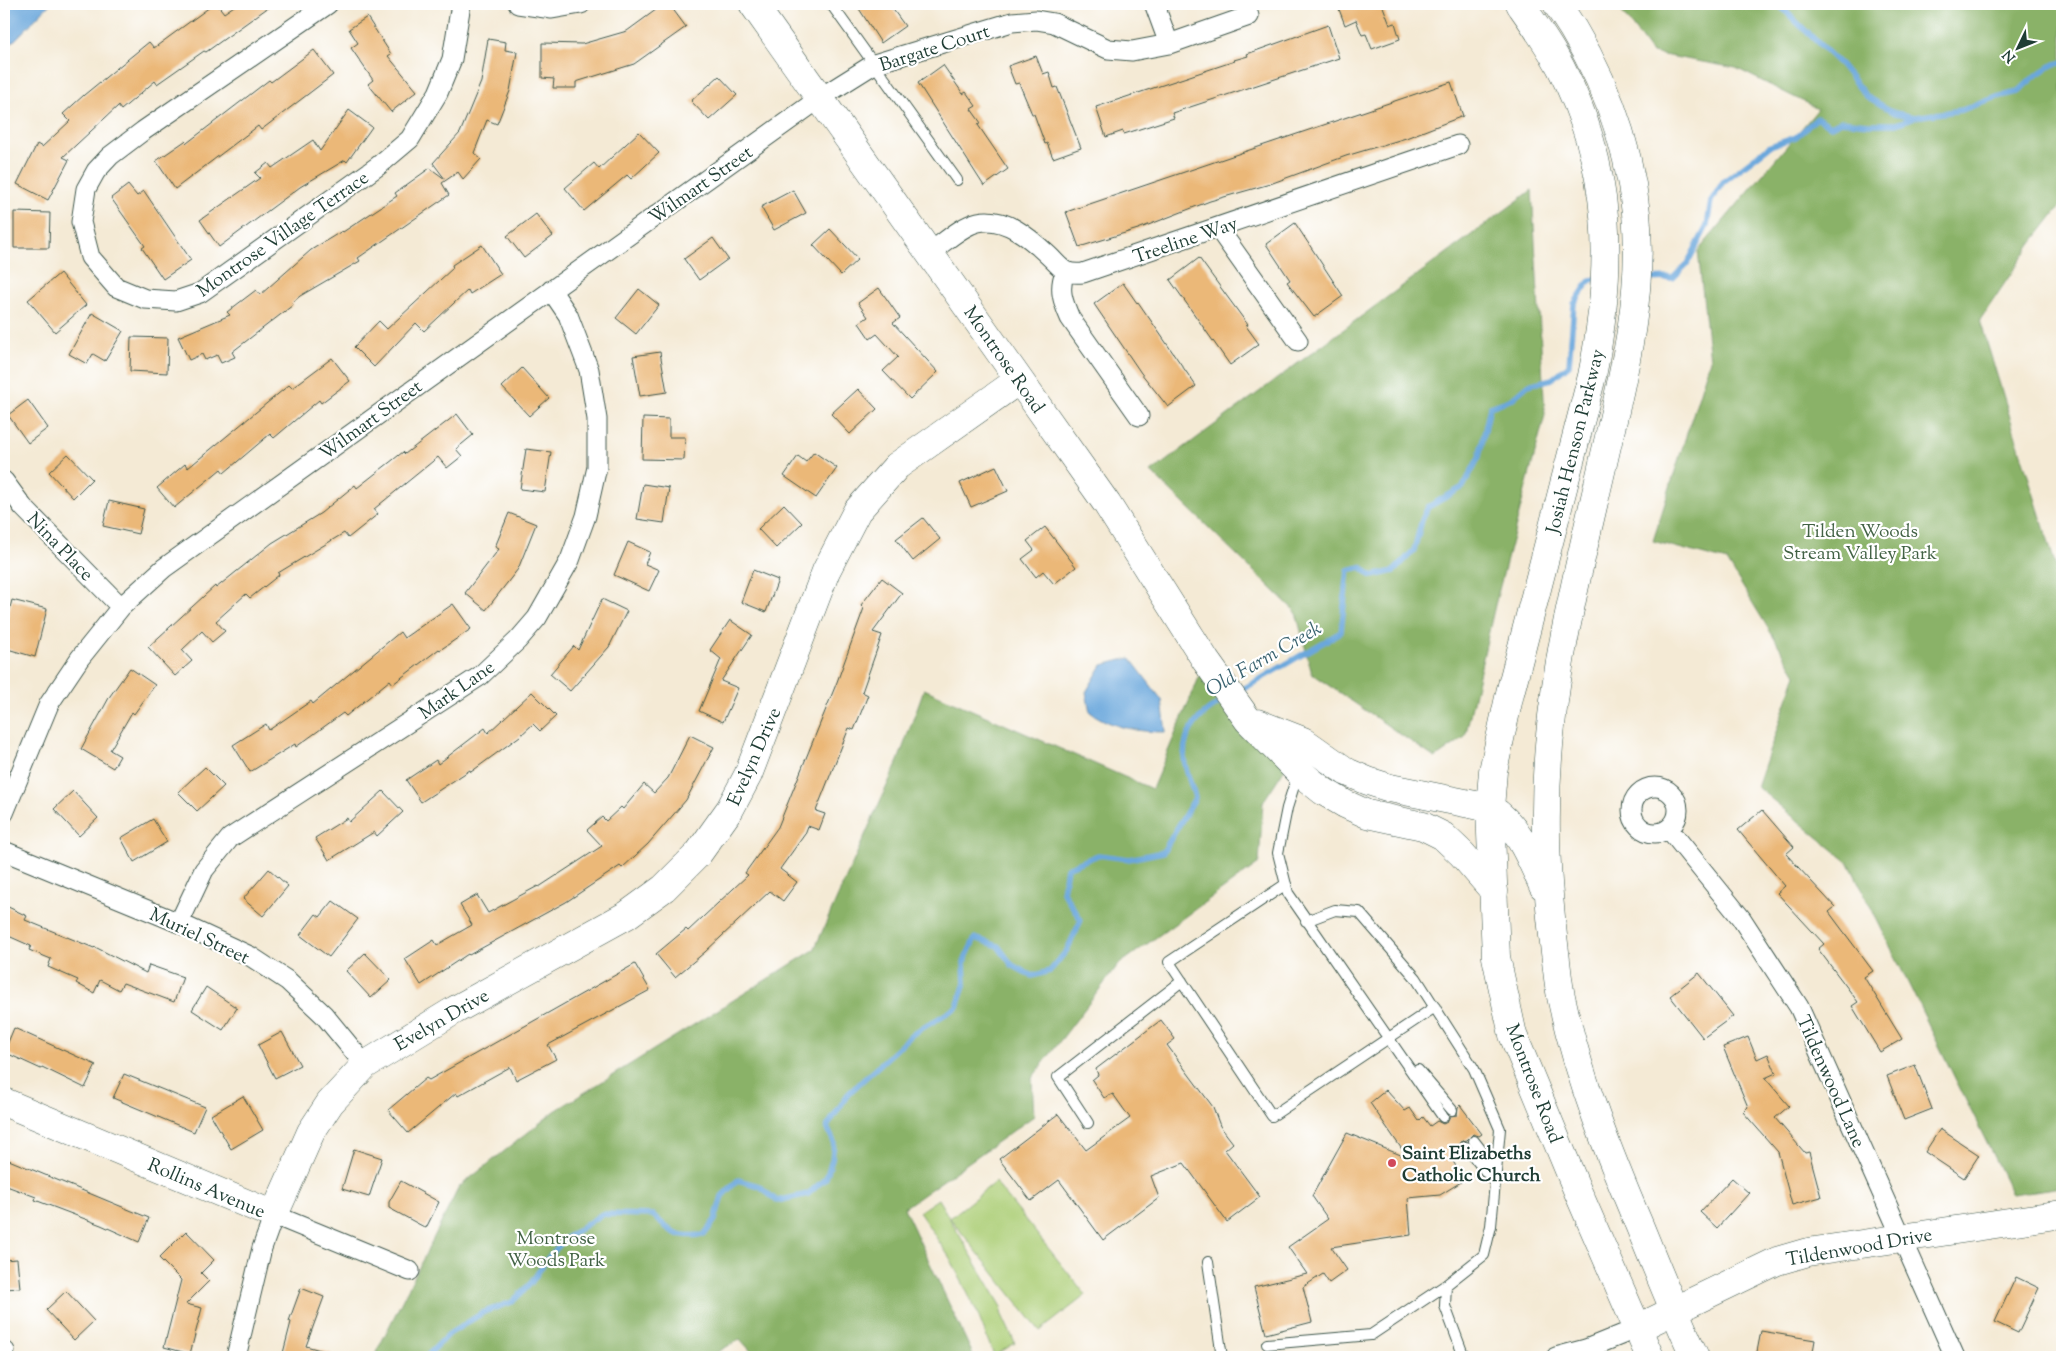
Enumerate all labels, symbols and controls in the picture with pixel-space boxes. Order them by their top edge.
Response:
street label: Bargate Court [876,19,994,80]
north arrow [1994,22,2044,72]
text: N [1999,45,2021,66]
street label: Wilmart Street [644,140,759,232]
street label: Montrose Village Terrace [192,165,375,305]
street label: Treeline Way [1130,211,1242,272]
street label: Montrose Road [956,301,1050,420]
street label: Josiah Henson Parkway [1540,346,1613,538]
street label: Wilmart Street [314,374,429,468]
street label: Nina Place [19,507,99,588]
park label: Tilden Woods Stream Valley Park [1783,519,1938,568]
water label: Old Farm Creek [1201,615,1328,705]
street label: Mark Lane [414,655,501,727]
street label: Evelyn Drive [722,703,789,811]
street label: Muriel Street [144,902,254,972]
street label: Evelyn Drive [390,983,495,1059]
street label: Tildenwood Lane [1788,1012,1871,1153]
street label: Montrose Road [1498,1020,1568,1148]
place label: Saint Elizabeths Catholic Church [1402,1141,1541,1190]
street label: Rollins Avenue [143,1152,269,1226]
marker: Saint Elizabeths Catholic Church [1386,1157,1398,1169]
street label: Tildenwood Drive [1784,1222,1935,1275]
park label: Montrose Woods Park [507,1226,606,1275]

